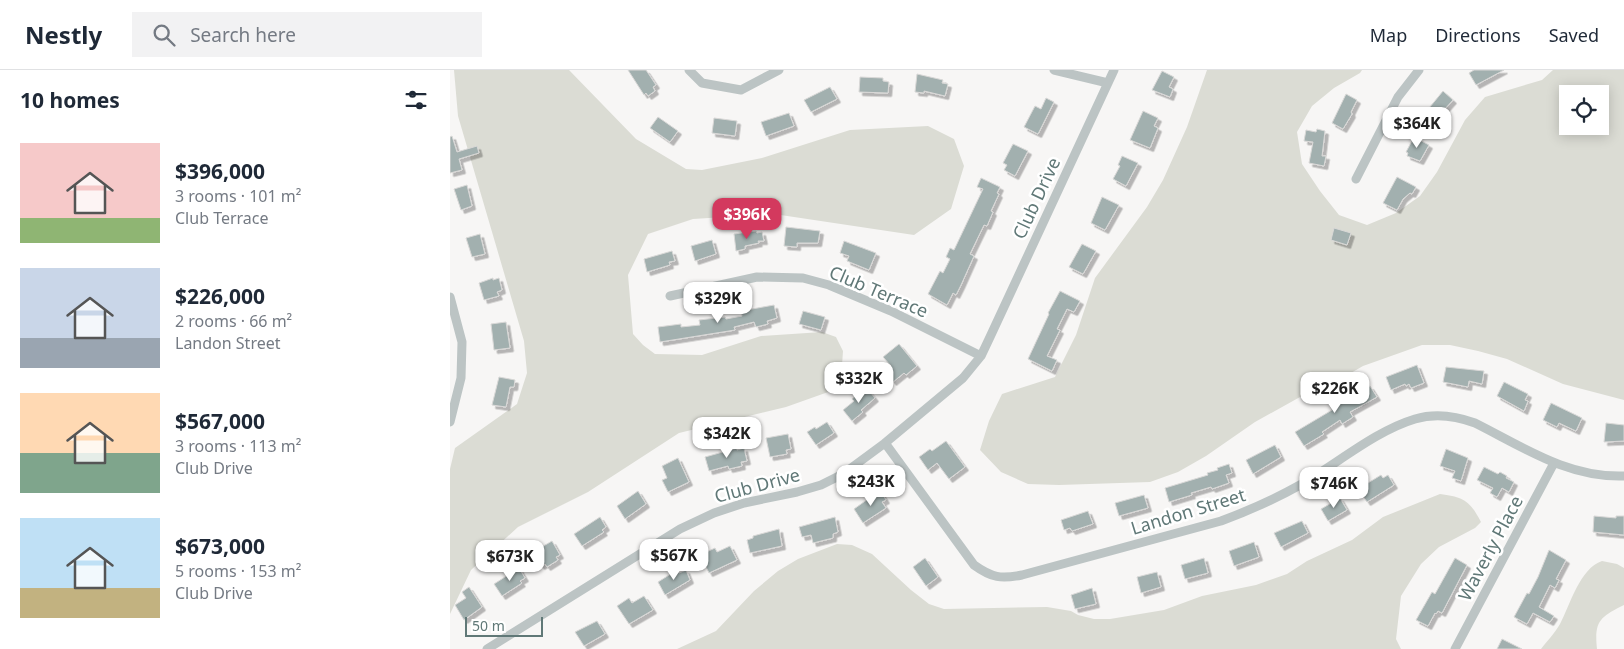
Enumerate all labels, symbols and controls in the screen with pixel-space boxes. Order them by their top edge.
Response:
search box [132,12,482,57]
text: Nestly [25,18,102,51]
icon: search [150,21,178,49]
text: Search here [190,22,296,48]
text: Map [1370,23,1407,47]
text: Directions [1435,23,1521,47]
text: Saved [1549,23,1599,47]
map controls [1559,85,1609,135]
button: locate [1559,85,1609,135]
text: 10 homes [20,86,120,114]
icon: filters [402,86,430,114]
pin: $364K [1382,106,1452,149]
text: $364K [1393,112,1441,134]
street label: Club Drive [1007,153,1065,243]
text: $396,000 [175,157,265,185]
icon: home [60,163,120,223]
text: 3 rooms · 101 m² [175,185,301,207]
pin: $396K [712,198,782,240]
text: $396K [723,203,771,225]
text: Club Terrace [175,207,269,229]
street label: Club Terrace [826,259,932,323]
text: $226,000 [175,282,265,310]
pin: $329K [683,282,753,324]
text: $329K [694,287,742,309]
icon: home [60,288,120,348]
text: 2 rooms · 66 m² [175,310,292,332]
text: Landon Street [175,332,281,354]
pin: $332K [824,362,894,404]
text: $332K [835,367,883,389]
pin: $226K [1300,372,1370,414]
text: $226K [1311,377,1359,399]
text: $567,000 [175,407,265,435]
icon: home [60,413,120,473]
pin: $342K [692,416,762,459]
text: $342K [703,422,751,444]
text: 3 rooms · 113 m² [175,435,301,457]
text: Club Drive [175,457,253,479]
street label: Club Drive [712,462,802,508]
pin: $243K [836,464,906,507]
pin: $746K [1299,466,1369,509]
text: $243K [847,470,895,492]
text: $746K [1310,472,1358,494]
street label: Landon Street [1128,482,1249,540]
street label: Waverly Place [1452,491,1528,605]
text: $673,000 [175,532,265,560]
icon: home [60,538,120,598]
pin: $567K [639,538,709,581]
pin: $673K [475,540,545,582]
text: $567K [650,544,698,566]
text: $673K [486,545,534,567]
text: 5 rooms · 153 m² [175,560,301,582]
text: Club Drive [175,582,253,604]
scale bar [465,614,542,637]
text: 50 m [472,616,505,635]

